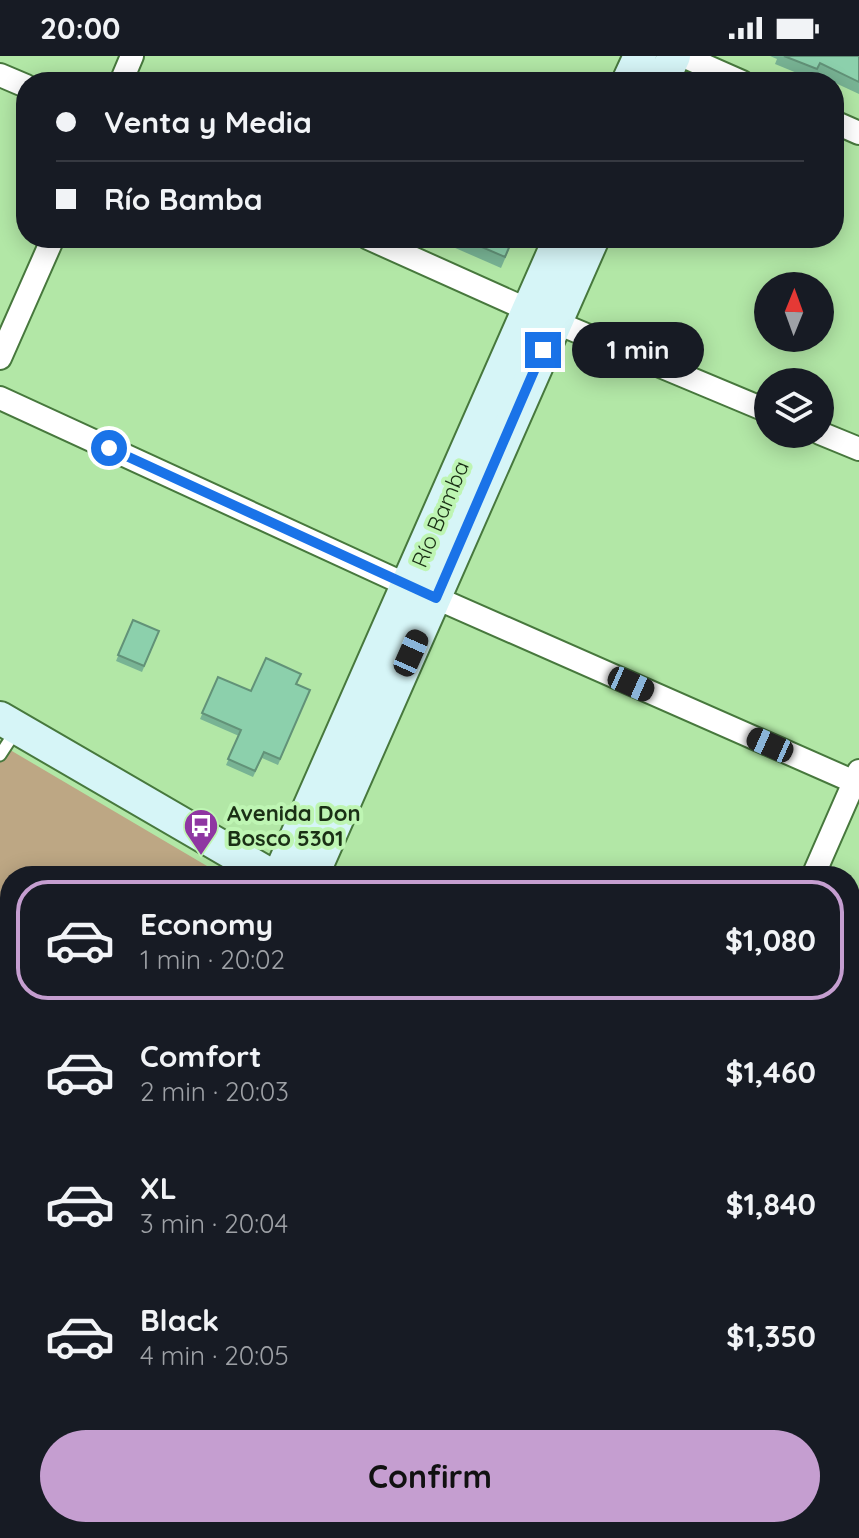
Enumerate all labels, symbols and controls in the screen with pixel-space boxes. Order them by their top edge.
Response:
text: 20:00 [40,9,121,47]
text: Venta y Media [104,103,312,141]
text: Río Bamba [104,180,263,218]
north arrow [754,272,834,352]
map controls [754,272,834,448]
callout: 1 min [571,322,703,378]
route end [525,332,561,368]
text: 1 min [607,333,670,366]
button: layers [754,368,834,448]
route start [91,430,127,466]
street label: Río Bamba [405,456,475,572]
car [390,626,432,680]
car [604,663,658,705]
car [743,724,797,766]
place label: Avenida Don Bosco 5301 [227,799,361,852]
bus stop icon: Avenida Don Bosco 5301 [182,807,220,857]
icon: car [44,904,116,976]
text: Economy [140,905,273,943]
text: $1,080 [725,921,816,959]
text: 1 min · 20:02 [140,943,285,976]
icon: car [44,1036,116,1108]
text: Comfort [140,1037,261,1075]
text: $1,460 [726,1053,816,1091]
text: 2 min · 20:03 [140,1075,289,1108]
icon: car [44,1168,116,1240]
text: XL [140,1169,177,1207]
text: $1,840 [726,1185,816,1223]
text: 3 min · 20:04 [140,1207,288,1240]
icon: car [44,1300,116,1372]
text: Black [140,1301,219,1339]
text: $1,350 [726,1317,816,1355]
text: 4 min · 20:05 [140,1339,289,1372]
button: Confirm [40,1430,820,1522]

